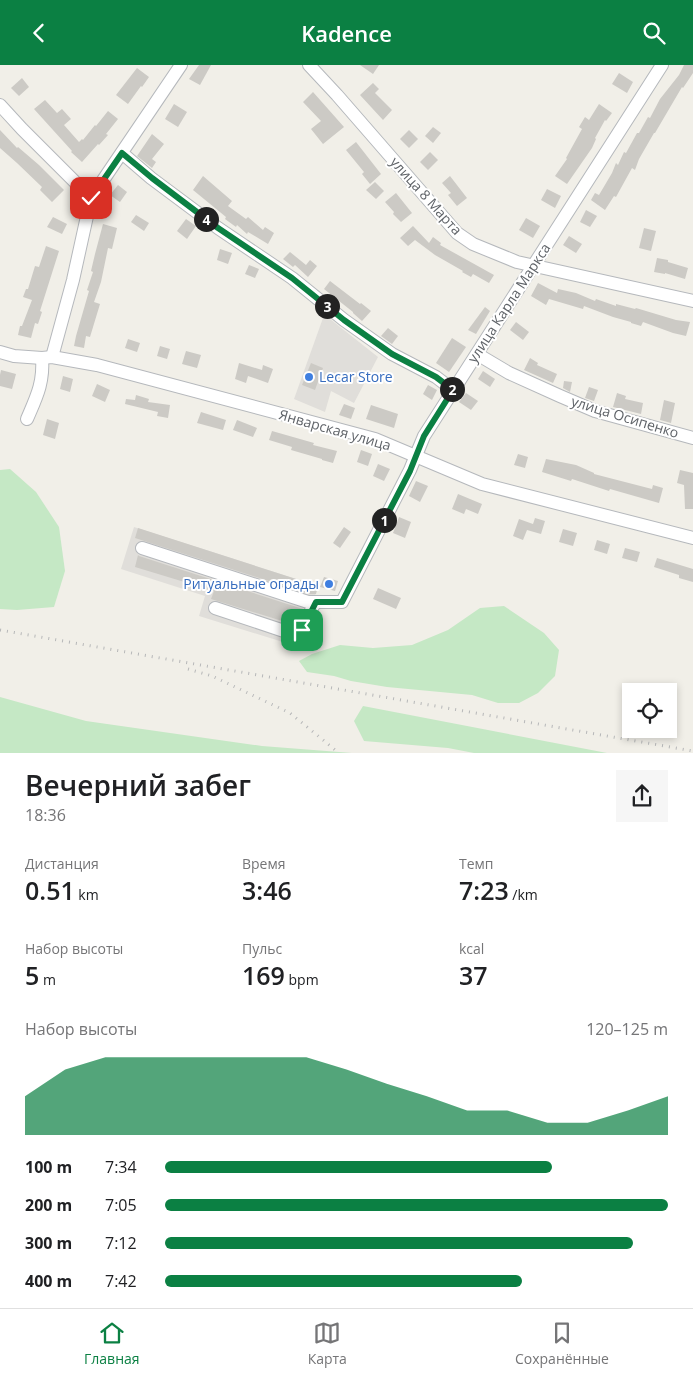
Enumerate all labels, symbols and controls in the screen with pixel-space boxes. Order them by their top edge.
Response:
text: Kadence [301,18,392,48]
icon: back [25,19,53,47]
icon: search [640,19,668,47]
street label: улица 8 Марта [386,152,467,239]
pin [70,177,112,219]
icon: check [77,184,105,212]
pin: 4 [194,207,218,231]
text: 4 [202,210,211,229]
street label: улица Карла Маркса [463,239,554,366]
pin: 3 [314,293,340,319]
text: 3 [323,297,332,316]
place label: Lecar Store [319,367,393,386]
marker: Lecar Store [303,371,315,383]
pin: 2 [440,377,464,401]
text: 2 [448,380,457,399]
street label: улица Осипенко [569,391,681,442]
street label: Январская улица [277,404,393,455]
pin: 1 [372,507,396,533]
text: 1 [380,511,389,530]
place label: Ритуальные ограды [183,574,319,593]
marker: Ритуальные ограды [323,578,335,590]
pin [281,609,323,651]
icon: arrive [288,616,316,644]
map controls [622,683,677,738]
button: locate [622,683,677,738]
text: Вечерний забег [25,766,251,804]
button: share [616,770,668,822]
text: 18:36 [25,804,66,826]
text: Дистанция [25,854,99,873]
text: Время [242,854,286,873]
text: Темп [459,854,494,873]
text: 0.51 [25,873,75,907]
text: 3:46 [242,873,292,907]
text: 7:23 [459,873,509,907]
text: km [75,885,99,904]
text: /km [509,885,538,904]
text: Набор высоты [25,939,123,958]
text: Пульс [242,939,282,958]
text: kcal [459,939,484,958]
text: 5 [25,958,39,992]
text: 169 [242,958,285,992]
text: 37 [459,958,488,992]
text: m [39,970,56,989]
text: bpm [285,970,319,989]
text: Набор высоты [25,1018,137,1040]
text: 120–125 m [586,1018,668,1040]
text: 100 m [25,1156,72,1178]
text: 7:34 [105,1156,137,1178]
text: 200 m [25,1194,72,1216]
text: 7:05 [105,1194,137,1216]
text: 300 m [25,1232,72,1254]
text: 7:12 [105,1232,137,1254]
text: 400 m [25,1270,72,1292]
text: 7:42 [105,1270,137,1292]
tab: Главная [84,1319,140,1368]
tab: Карта [308,1319,347,1368]
tab: Сохранённые [515,1319,609,1368]

